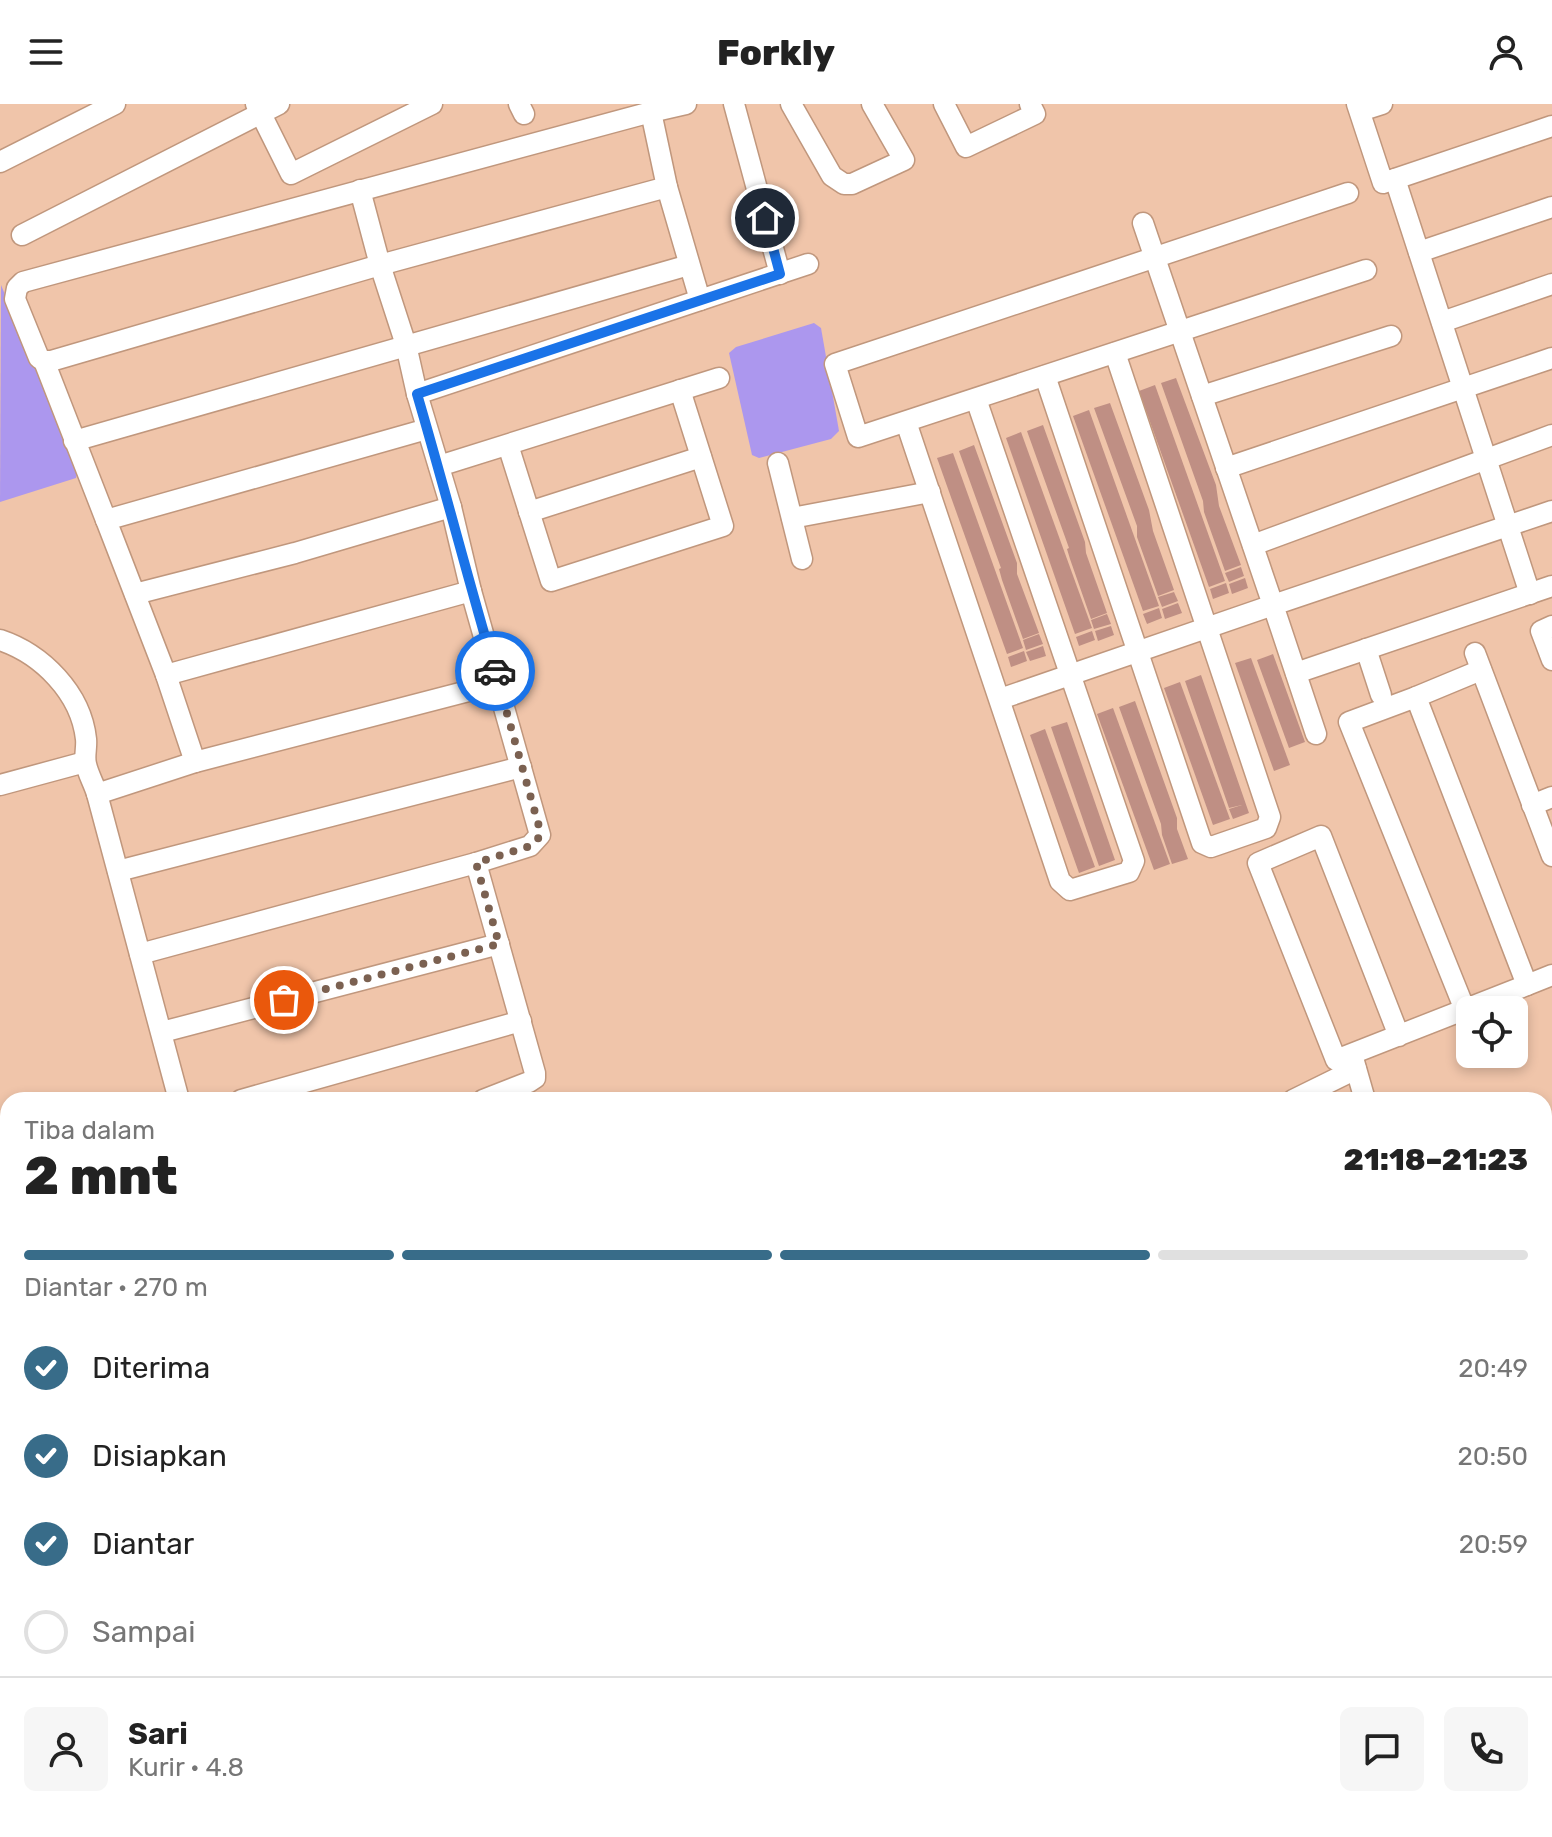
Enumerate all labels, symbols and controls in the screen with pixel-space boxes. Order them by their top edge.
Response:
icon: menu [24,30,68,74]
icon: person [1484,30,1528,74]
text: Forkly [717,31,835,74]
pin [731,184,799,252]
icon: home [743,196,787,240]
courier [455,631,535,711]
icon: car [473,649,517,693]
pin [250,966,318,1034]
icon: bag [262,978,306,1022]
map controls [1456,996,1528,1068]
button: locate [1456,996,1528,1068]
text: Tiba dalam [24,1115,155,1146]
text: 21:18–21:23 [1344,1142,1528,1178]
text: 2 mnt [24,1145,178,1207]
text: Diantar · 270 m [24,1272,208,1303]
icon: check [24,1346,68,1390]
text: Diterima [92,1350,210,1386]
text: 20:49 [1458,1353,1528,1384]
icon: check [24,1434,68,1478]
text: Disiapkan [92,1438,227,1474]
text: 20:50 [1458,1441,1528,1472]
icon: check [24,1522,68,1566]
text: Diantar [92,1526,194,1562]
text: 20:59 [1459,1529,1528,1560]
text: Sampai [92,1614,196,1650]
button: person [24,1707,108,1791]
button: chat [1340,1707,1424,1791]
button: phone [1444,1707,1528,1791]
text: Sari [128,1716,188,1752]
text: Kurir · 4.8 [128,1752,244,1783]

